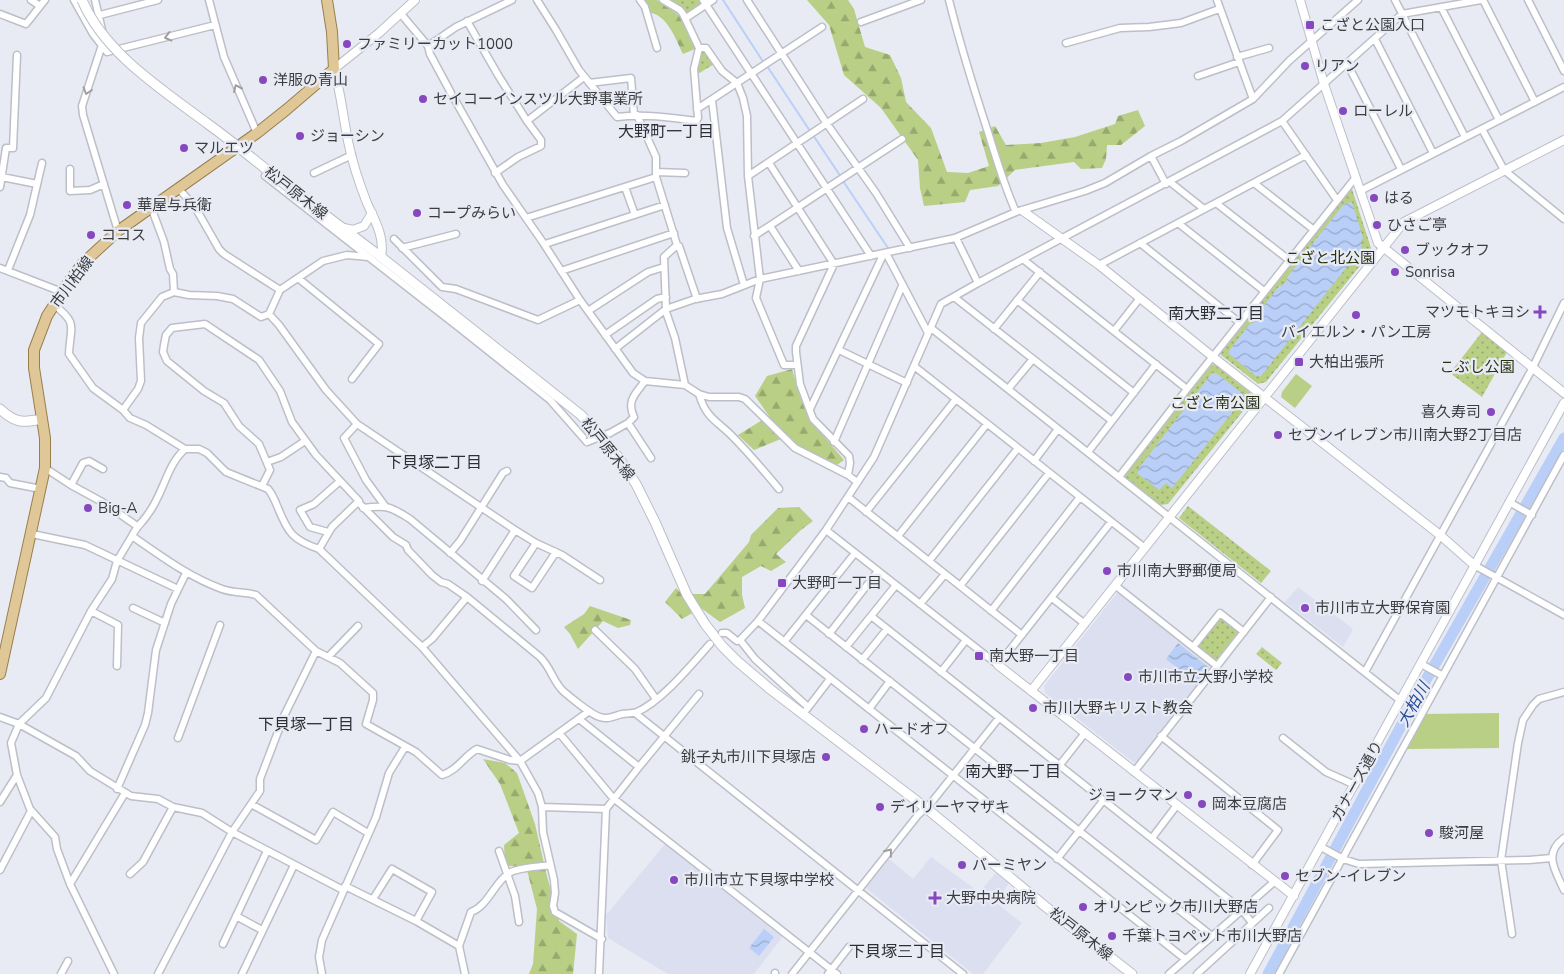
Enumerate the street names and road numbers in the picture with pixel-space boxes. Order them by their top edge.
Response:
street label: 松戸原木線 [260,162,332,224]
street label: 市川柏線 [46,252,98,312]
street label: 松戸原木線 [577,414,639,484]
street label: ガナーズ通り [1327,737,1387,825]
street label: 松戸原木線 [1045,903,1117,965]

